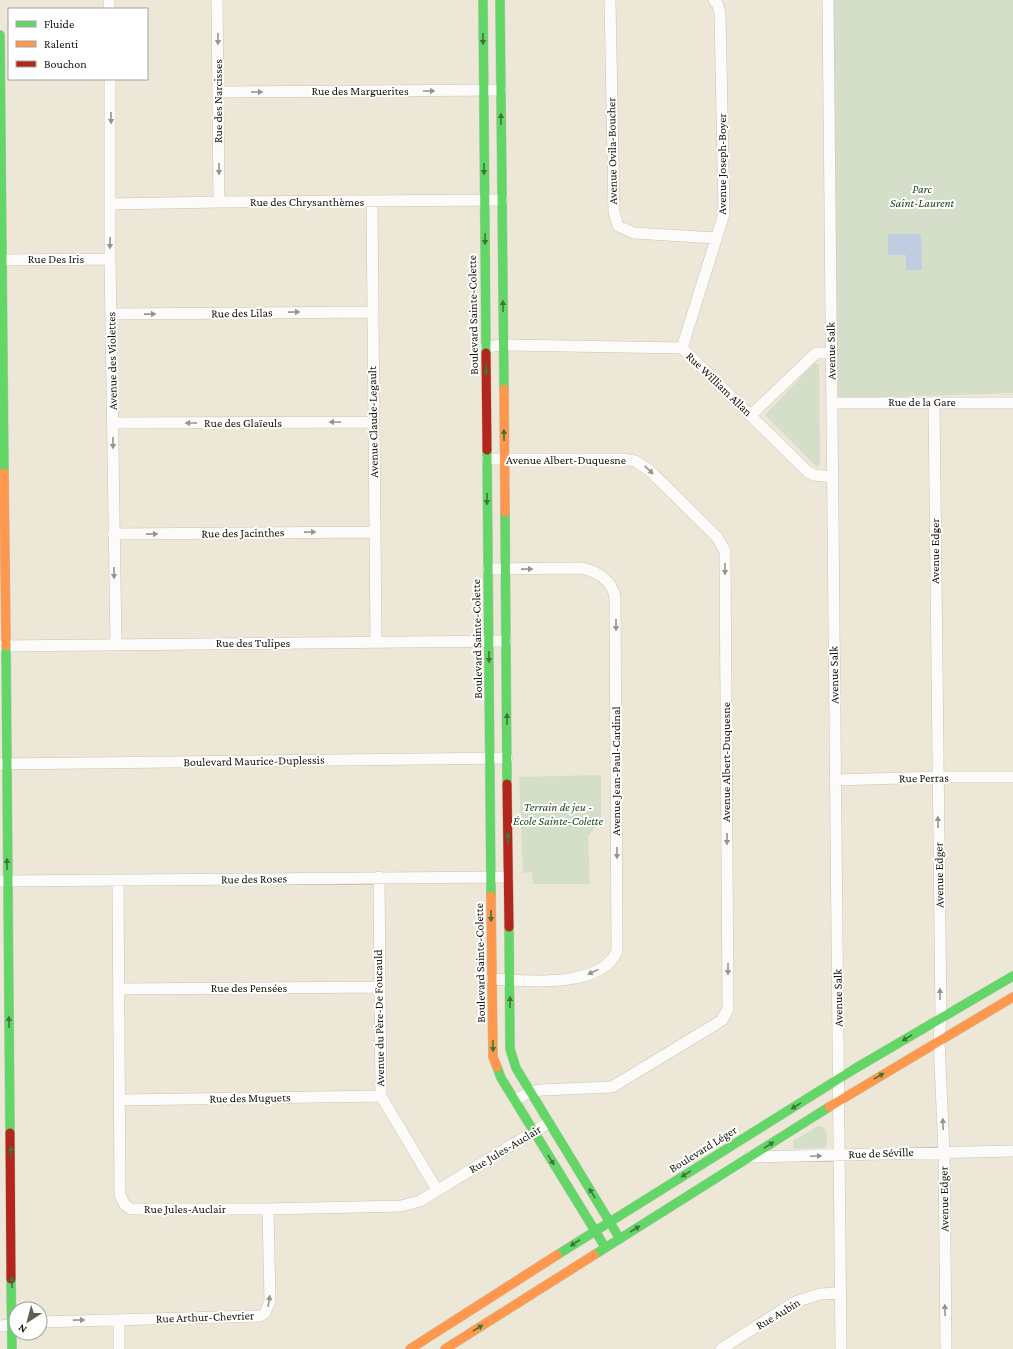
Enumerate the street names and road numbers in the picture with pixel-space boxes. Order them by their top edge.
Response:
street label: Rue des Narcisses [211,59,225,143]
street label: Rue des Marguerites [311,84,409,98]
street label: Avenue Ovila-Boucher [604,97,620,205]
street label: Avenue Joseph-Boyer [715,112,729,215]
street label: Rue des Chrysanthèmes [250,195,364,209]
street label: Rue Des Iris [28,252,84,266]
street label: Boulevard Sainte-Colette [465,255,481,375]
street label: Rue des Lilas [211,305,273,321]
street label: Avenue des Violettes [104,312,120,410]
street label: Avenue Salk [823,322,839,380]
street label: Rue William Allan [683,349,755,419]
street label: Avenue Claude-Legault [365,365,381,478]
street label: Rue de la Gare [888,395,956,409]
street label: Rue des Glaïeuls [204,416,282,430]
street label: Avenue Albert-Duquesne [506,453,626,467]
street label: Avenue Edger [928,517,942,584]
street label: Rue des Jacinthes [201,525,285,541]
street label: Boulevard Sainte-Colette [469,579,485,699]
street label: Rue des Tulipes [216,636,290,650]
street label: Avenue Salk [826,646,842,704]
street label: Avenue Albert-Duquesne [719,702,733,822]
street label: Avenue Jean-Paul-Cardinal [609,706,623,836]
street label: Boulevard Maurice-Duplessis [183,753,325,769]
street label: Rue Perras [899,771,949,785]
street label: Avenue Edger [931,841,947,908]
street label: Rue des Roses [221,871,287,887]
street label: Boulevard Sainte-Colette [472,903,488,1023]
street label: Avenue du Père-De Foucauld [371,949,387,1087]
street label: Avenue Salk [830,969,846,1027]
street label: Rue des Pensées [211,981,287,995]
street label: Rue des Muguets [209,1090,291,1106]
street label: Rue Jules-Auclair [466,1122,544,1176]
street label: Boulevard Léger [666,1122,740,1175]
street label: Rue de Séville [848,1145,914,1161]
street label: Avenue Edger [936,1165,952,1232]
street label: Rue Jules-Auclair [144,1202,227,1216]
street label: Rue Aubin [753,1295,803,1333]
street label: Rue Arthur-Chevrier [156,1308,255,1326]

